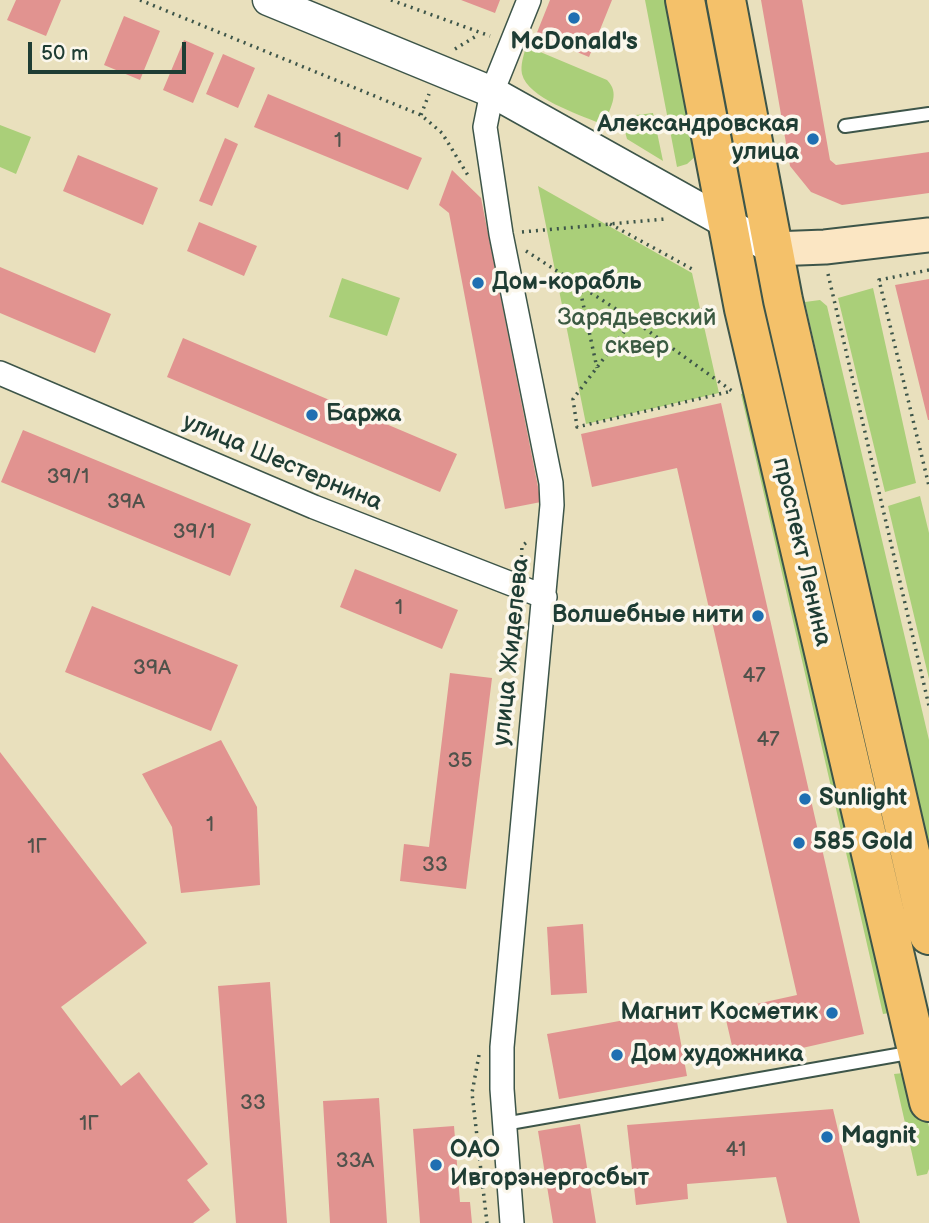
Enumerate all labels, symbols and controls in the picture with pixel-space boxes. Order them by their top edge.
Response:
marker: McDonald's [566,10,582,26]
scale bar [32,28,189,72]
place label: McDonald's [510,29,638,57]
text: 50 m [41,41,88,66]
place label: Александровская улица [597,111,799,167]
house number: 1 [334,129,342,155]
marker: Александровская улица [805,131,821,147]
place label: Дом-корабль [492,269,642,297]
marker: Дом-корабль [470,275,486,291]
park label: Зарядьевский сквер [557,305,717,361]
place label: Баржа [326,401,401,429]
marker: Баржа [304,407,320,423]
street label: улица Шестернина [178,408,386,518]
street label: проспект Ленина [765,455,837,649]
house number: 39/1 [47,465,89,491]
house number: 39А [107,490,145,516]
house number: 39/1 [173,520,215,546]
street label: улица Жиделева [488,557,536,747]
house number: 1 [395,596,403,622]
place label: Волшебные нити [552,602,744,630]
marker: Волшебные нити [750,608,766,624]
house number: 39А [133,656,171,682]
house number: 47 [742,664,766,690]
house number: 47 [756,728,780,754]
house number: 35 [448,749,472,775]
place label: Sunlight [819,785,907,813]
marker: Sunlight [797,791,813,807]
house number: 1 [206,813,214,839]
place label: 585 Gold [813,829,913,857]
house number: 1Г [27,835,47,861]
marker: 585 Gold [791,835,807,851]
house number: 33 [422,853,448,879]
place label: Магнит Косметик [620,999,818,1027]
marker: Магнит Косметик [824,1005,840,1021]
place label: Дом художника [631,1041,804,1069]
marker: Дом художника [609,1047,625,1063]
house number: 33 [240,1091,266,1117]
house number: 1Г [79,1112,99,1138]
place label: Magnit [841,1123,916,1151]
marker: Magnit [819,1129,835,1145]
place label: ОАО Ивгорэнергосбыт [450,1137,649,1193]
house number: 41 [726,1138,746,1164]
house number: 33А [336,1149,374,1175]
marker: ОАО Ивгорэнергосбыт [428,1157,444,1173]

